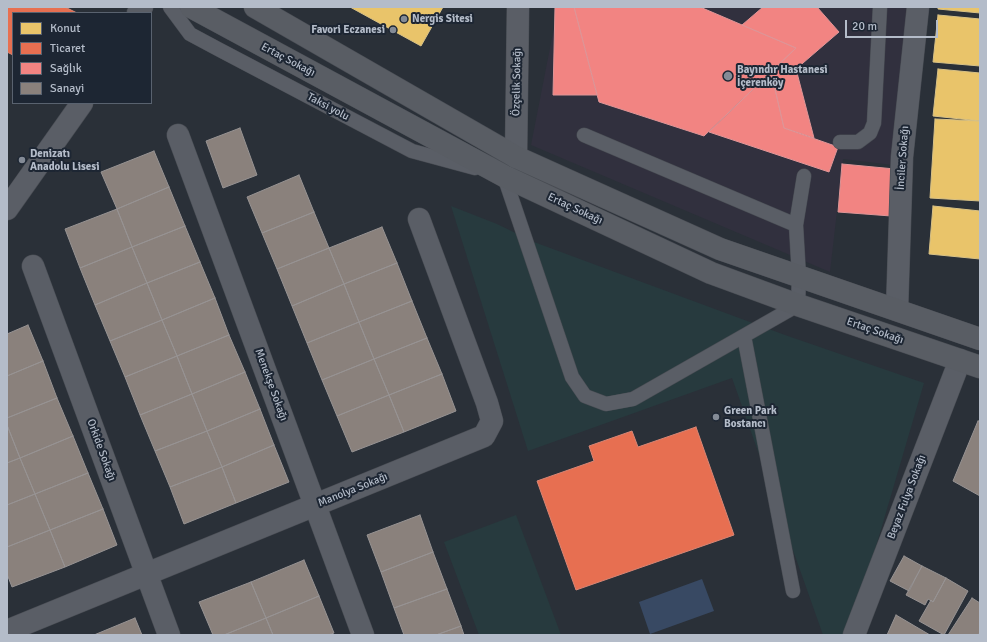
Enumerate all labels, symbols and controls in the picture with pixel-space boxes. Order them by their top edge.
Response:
legend [12,12,152,104]
place label: Nergis Sitesi [412,12,473,26]
scale bar [847,12,940,38]
marker: Nergis Sitesi [399,14,409,24]
text: 20 m [852,19,877,34]
text: Konut [50,21,81,36]
place label: Favori Eczanesi [311,23,385,37]
marker: Favori Eczanesi [388,25,398,35]
street label: Ertaç Sokağı [259,40,317,80]
text: Ticaret [50,41,85,56]
street label: Özçelik Sokağı [510,48,524,116]
text: Sağlık [50,61,82,76]
place label: Bayındır Hastanesi İçerenköy [737,63,828,89]
marker: Bayındır Hastanesi İçerenköy [722,70,734,82]
text: Sanayi [50,81,84,96]
street label: Taksi yolu [305,90,351,124]
street label: İnciler Sokağı [894,125,912,191]
place label: Denizatı Anadolu Lisesi [30,147,99,173]
marker: Denizatı Anadolu Lisesi [17,155,27,165]
street label: Ertaç Sokağı [545,191,605,227]
street label: Ertaç Sokağı [845,315,905,347]
street label: Menekşe Sokağı [252,347,290,423]
place label: Green Park Bostancı [724,404,777,430]
marker: Green Park Bostancı [711,412,721,422]
street label: Orkide Sokağı [84,417,118,483]
street label: Beyaz Fulya Sokağı [885,453,929,541]
street label: Manolya Sokağı [316,470,390,510]

